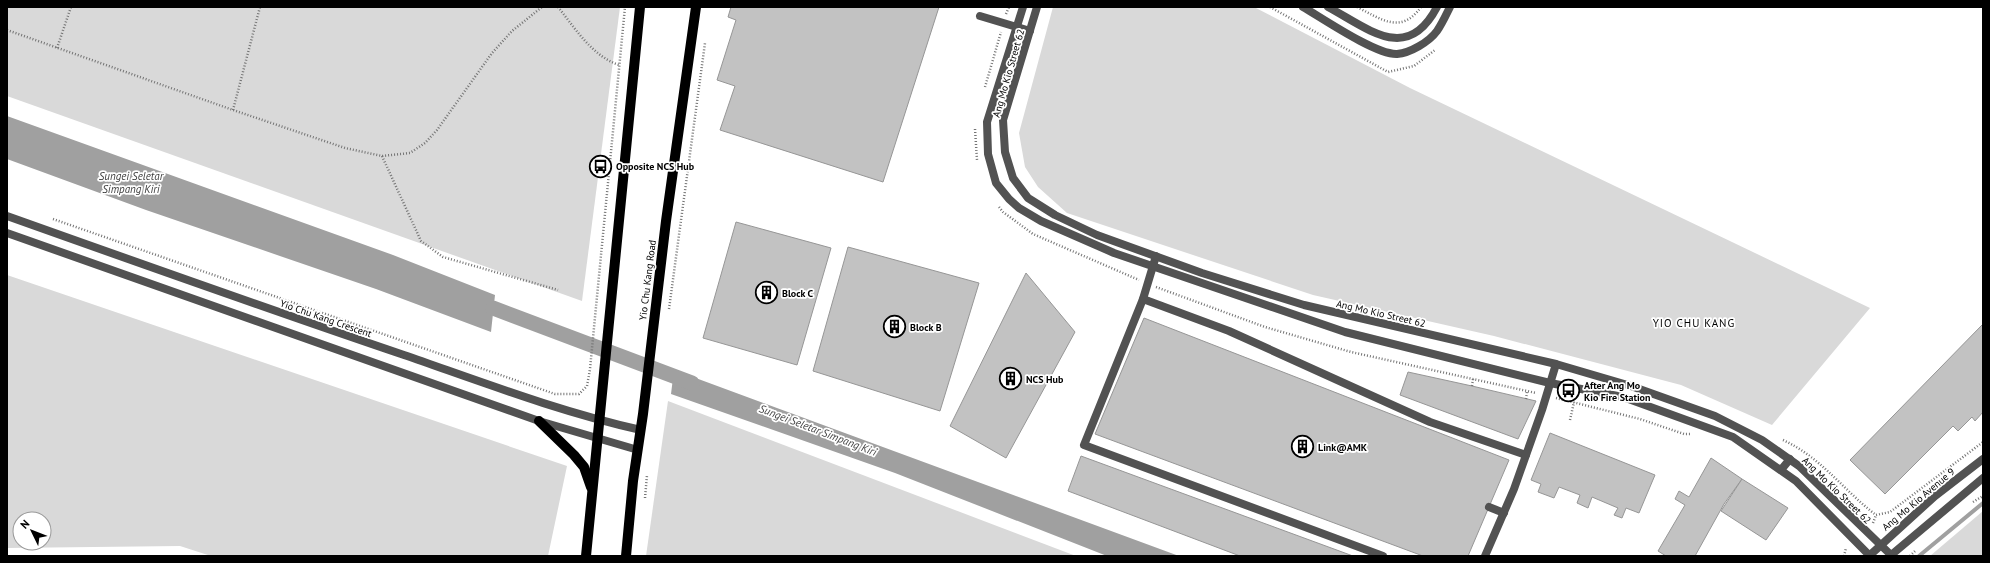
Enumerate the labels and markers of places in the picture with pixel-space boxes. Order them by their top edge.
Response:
bus stop icon: Opposite NCS Hub [588,153,614,179]
place label: Opposite NCS Hub [616,160,695,173]
building icon: Block C [754,280,780,306]
place label: Block C [782,287,814,300]
building icon: Block B [882,314,908,340]
place label: Block B [910,321,942,334]
building icon: NCS Hub [998,366,1024,392]
place label: NCS Hub [1026,373,1064,386]
bus stop icon: After Ang Mo Kio Fire Station [1555,378,1581,404]
place label: After Ang Mo Kio Fire Station [1584,379,1650,404]
building icon: Link@AMK [1290,434,1316,460]
place label: Link@AMK [1318,441,1368,454]

